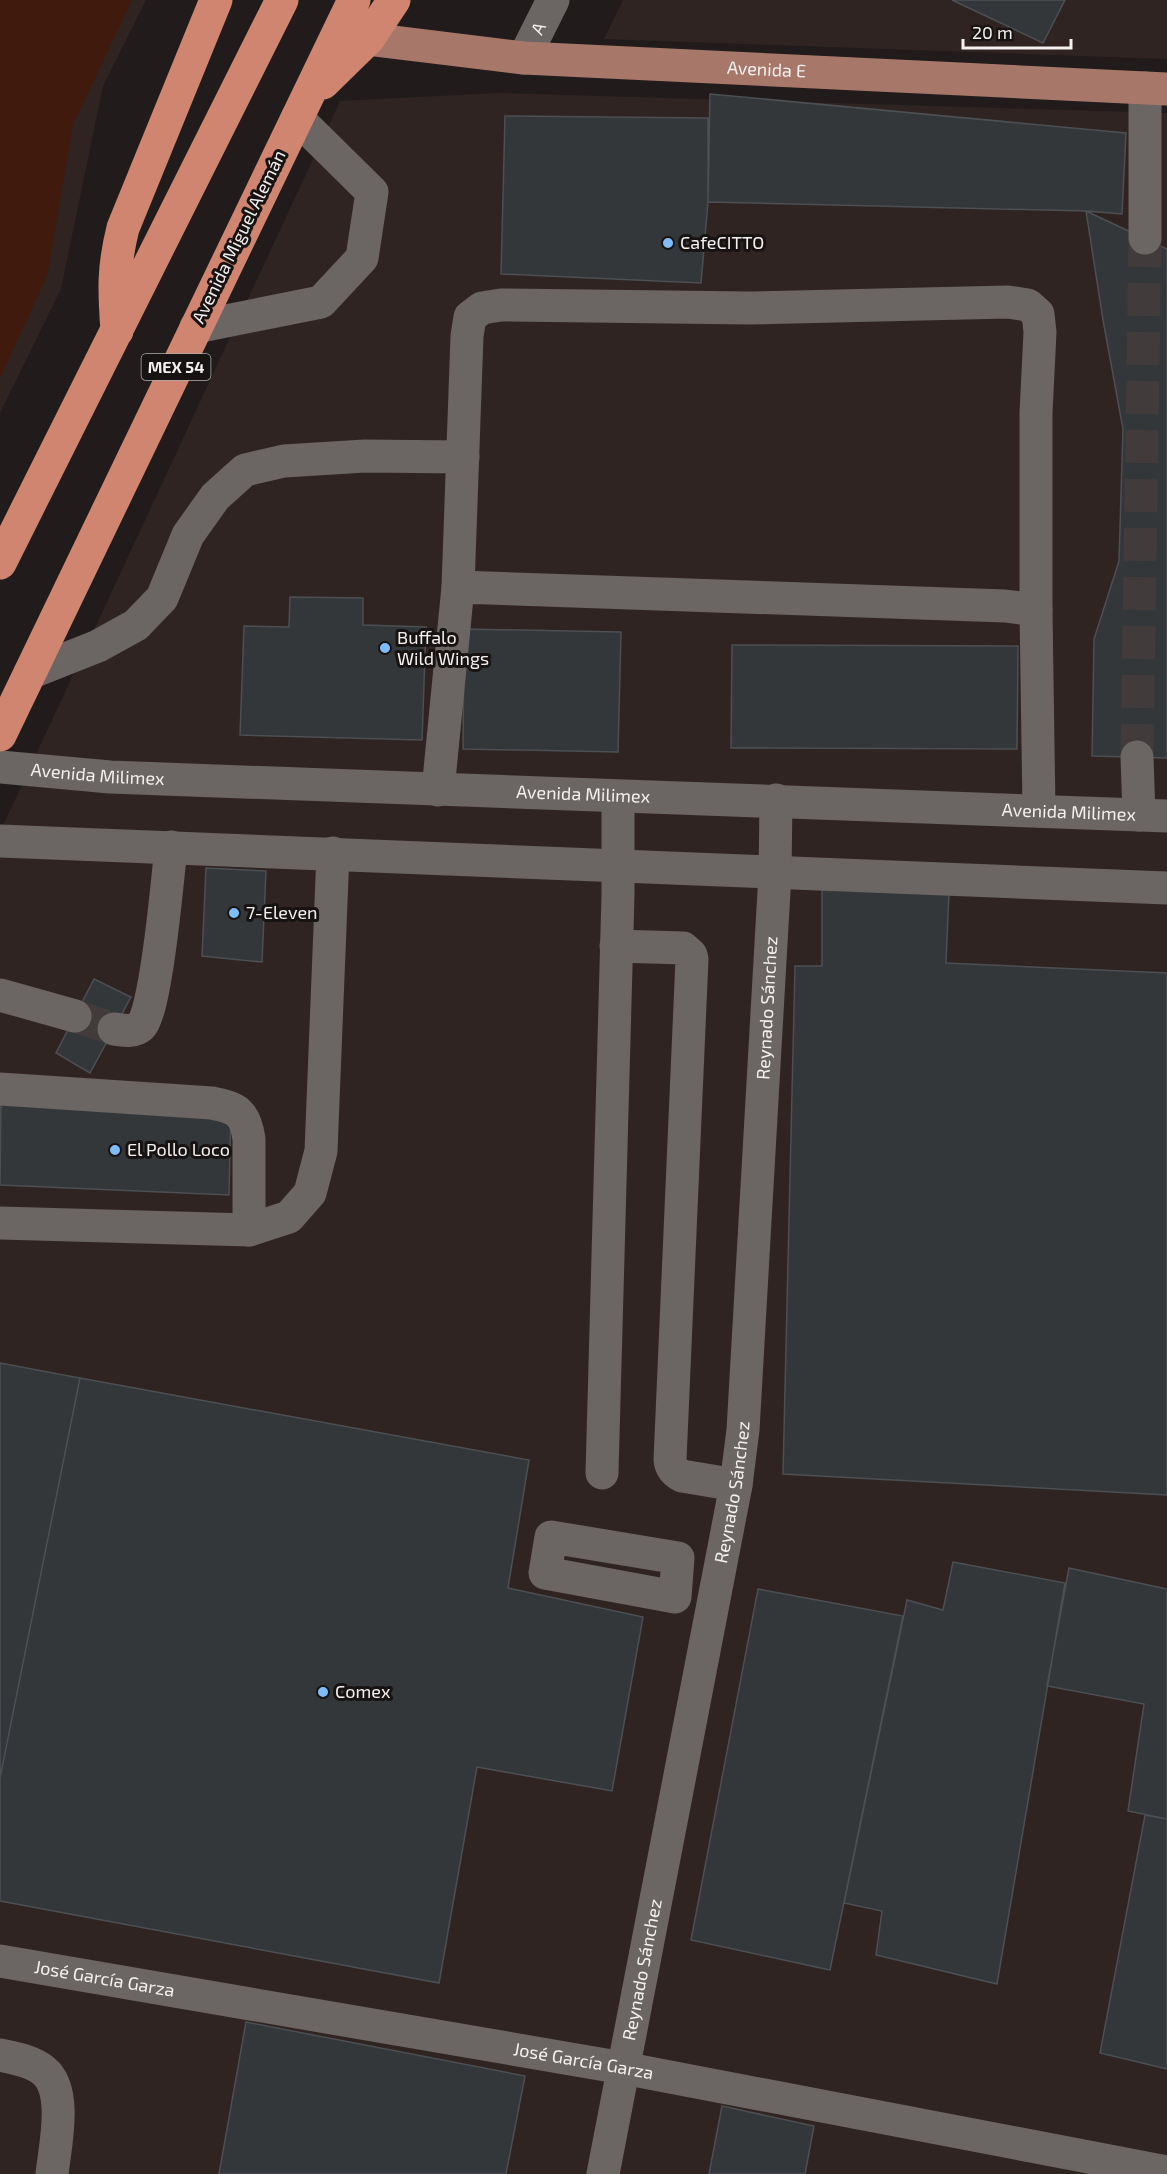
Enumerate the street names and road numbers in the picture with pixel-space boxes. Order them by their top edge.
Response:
street label: A [526,17,551,38]
street label: Avenida E [727,56,807,82]
street label: Avenida Miguel Alemán [187,146,290,327]
road number: MEX 54 [142,354,210,380]
street label: Avenida Milimex [30,758,166,789]
street label: Avenida Milimex [516,780,651,807]
street label: Avenida Milimex [1001,798,1137,825]
street label: Reynado Sánchez [751,935,781,1080]
street label: Reynado Sánchez [709,1421,753,1565]
street label: Reynado Sánchez [617,1897,666,2042]
street label: José García Garza [33,1955,177,2001]
street label: José García Garza [512,2037,656,2084]

